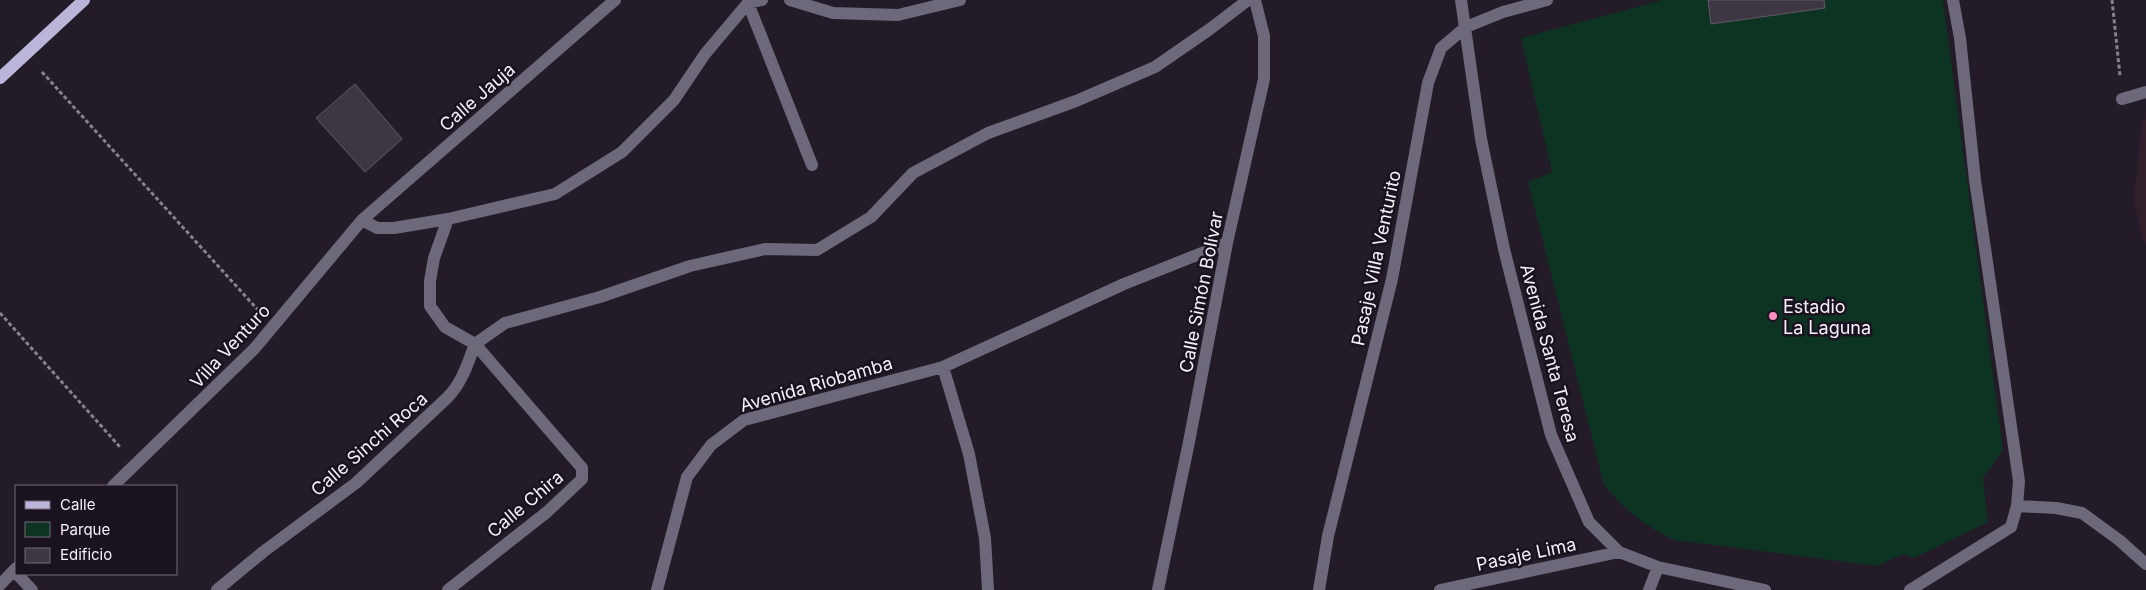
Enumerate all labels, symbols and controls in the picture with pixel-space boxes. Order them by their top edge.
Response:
street label: Calle Jauja [435,59,519,135]
street label: Pasaje Villa Venturito [1347,168,1405,348]
street label: Calle Simón Bolívar [1175,209,1227,374]
street label: Avenida Santa Teresa [1516,262,1584,444]
place label: Estadio La Laguna [1783,296,1871,338]
street label: Villa Venturo [186,300,274,392]
marker: Estadio La Laguna [1767,310,1779,322]
street label: Avenida Riobamba [737,352,895,416]
street label: Calle Sinchi Roca [307,388,431,500]
street label: Calle Chira [483,466,567,542]
legend [15,485,178,575]
text: Calle [60,495,95,514]
text: Parque [60,520,110,539]
street label: Pasaje Lima [1474,533,1578,575]
text: Edificio [60,545,112,564]

